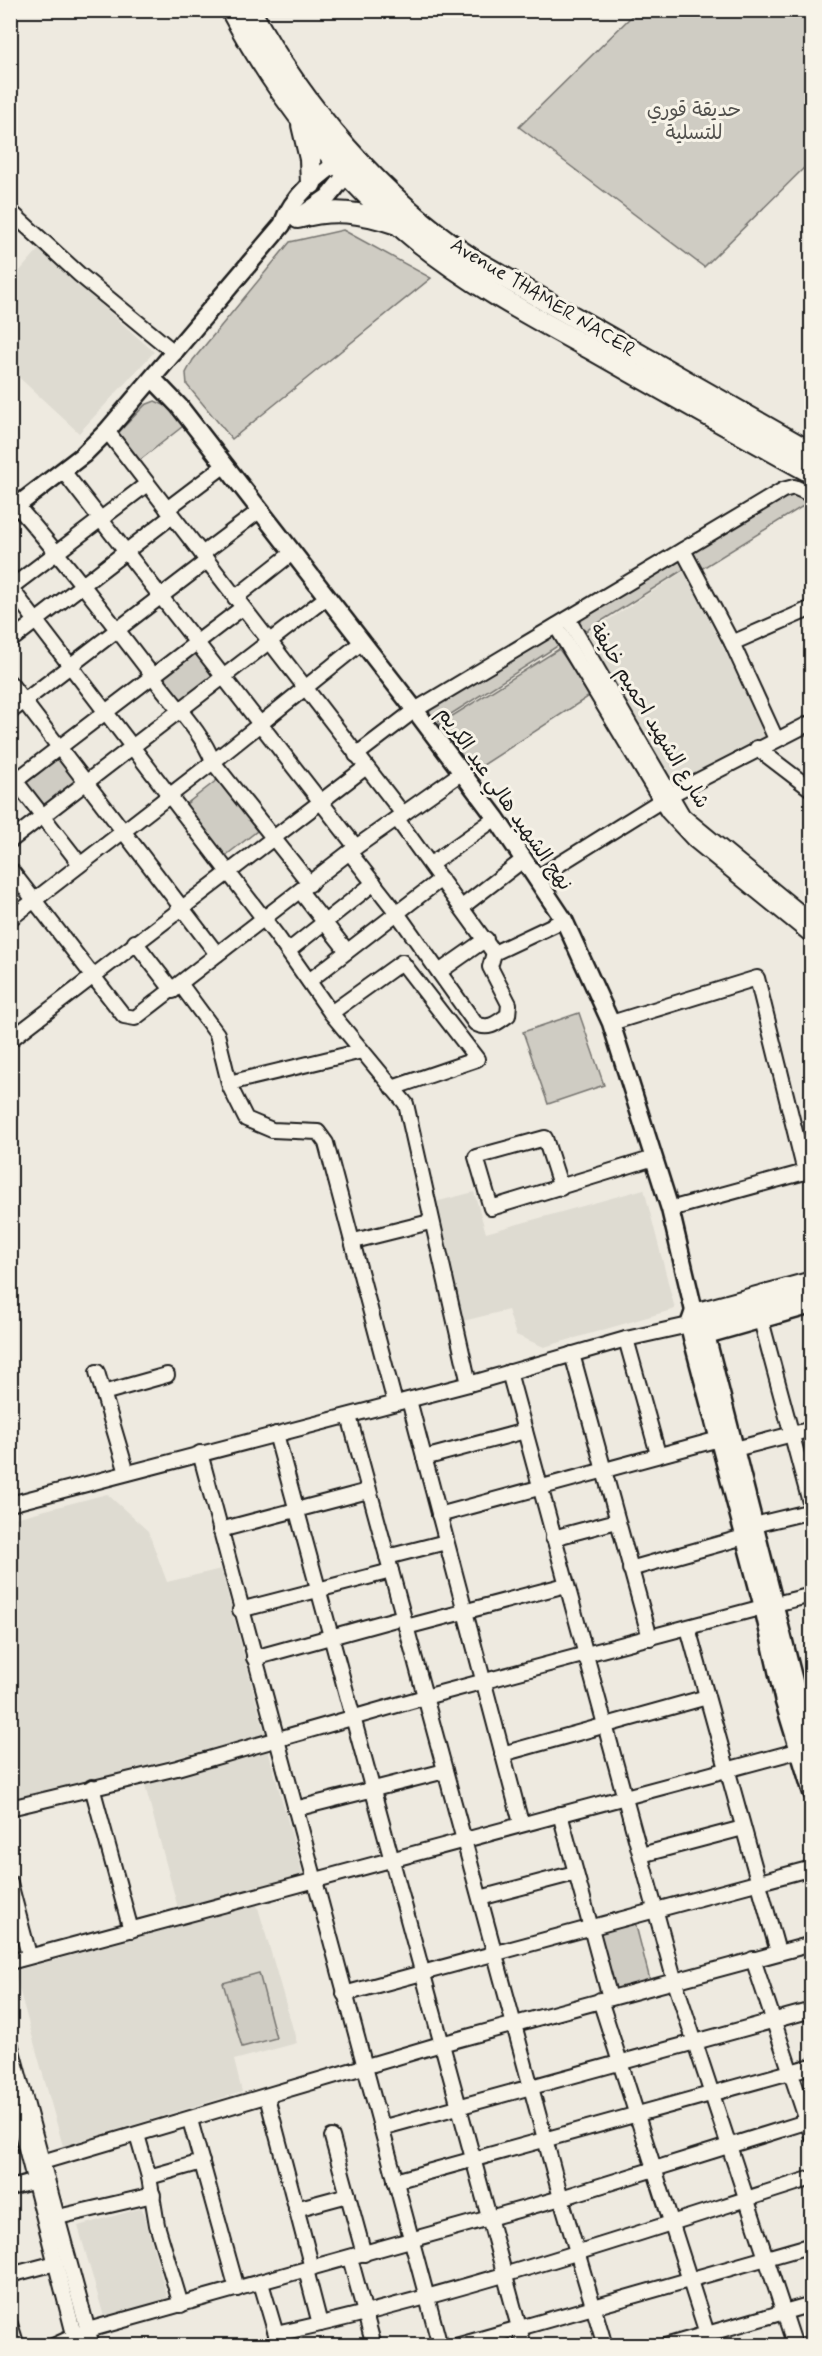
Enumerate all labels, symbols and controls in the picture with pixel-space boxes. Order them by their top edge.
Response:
park label: حديقة قوري للتسلية [647,97,741,147]
street label: Avenue THAMER NACER [445,232,641,364]
street label: شارع الشهيد احميم خليفة [583,618,715,814]
street label: نهج الشهيد هالي عبد الكريم [428,702,578,898]

